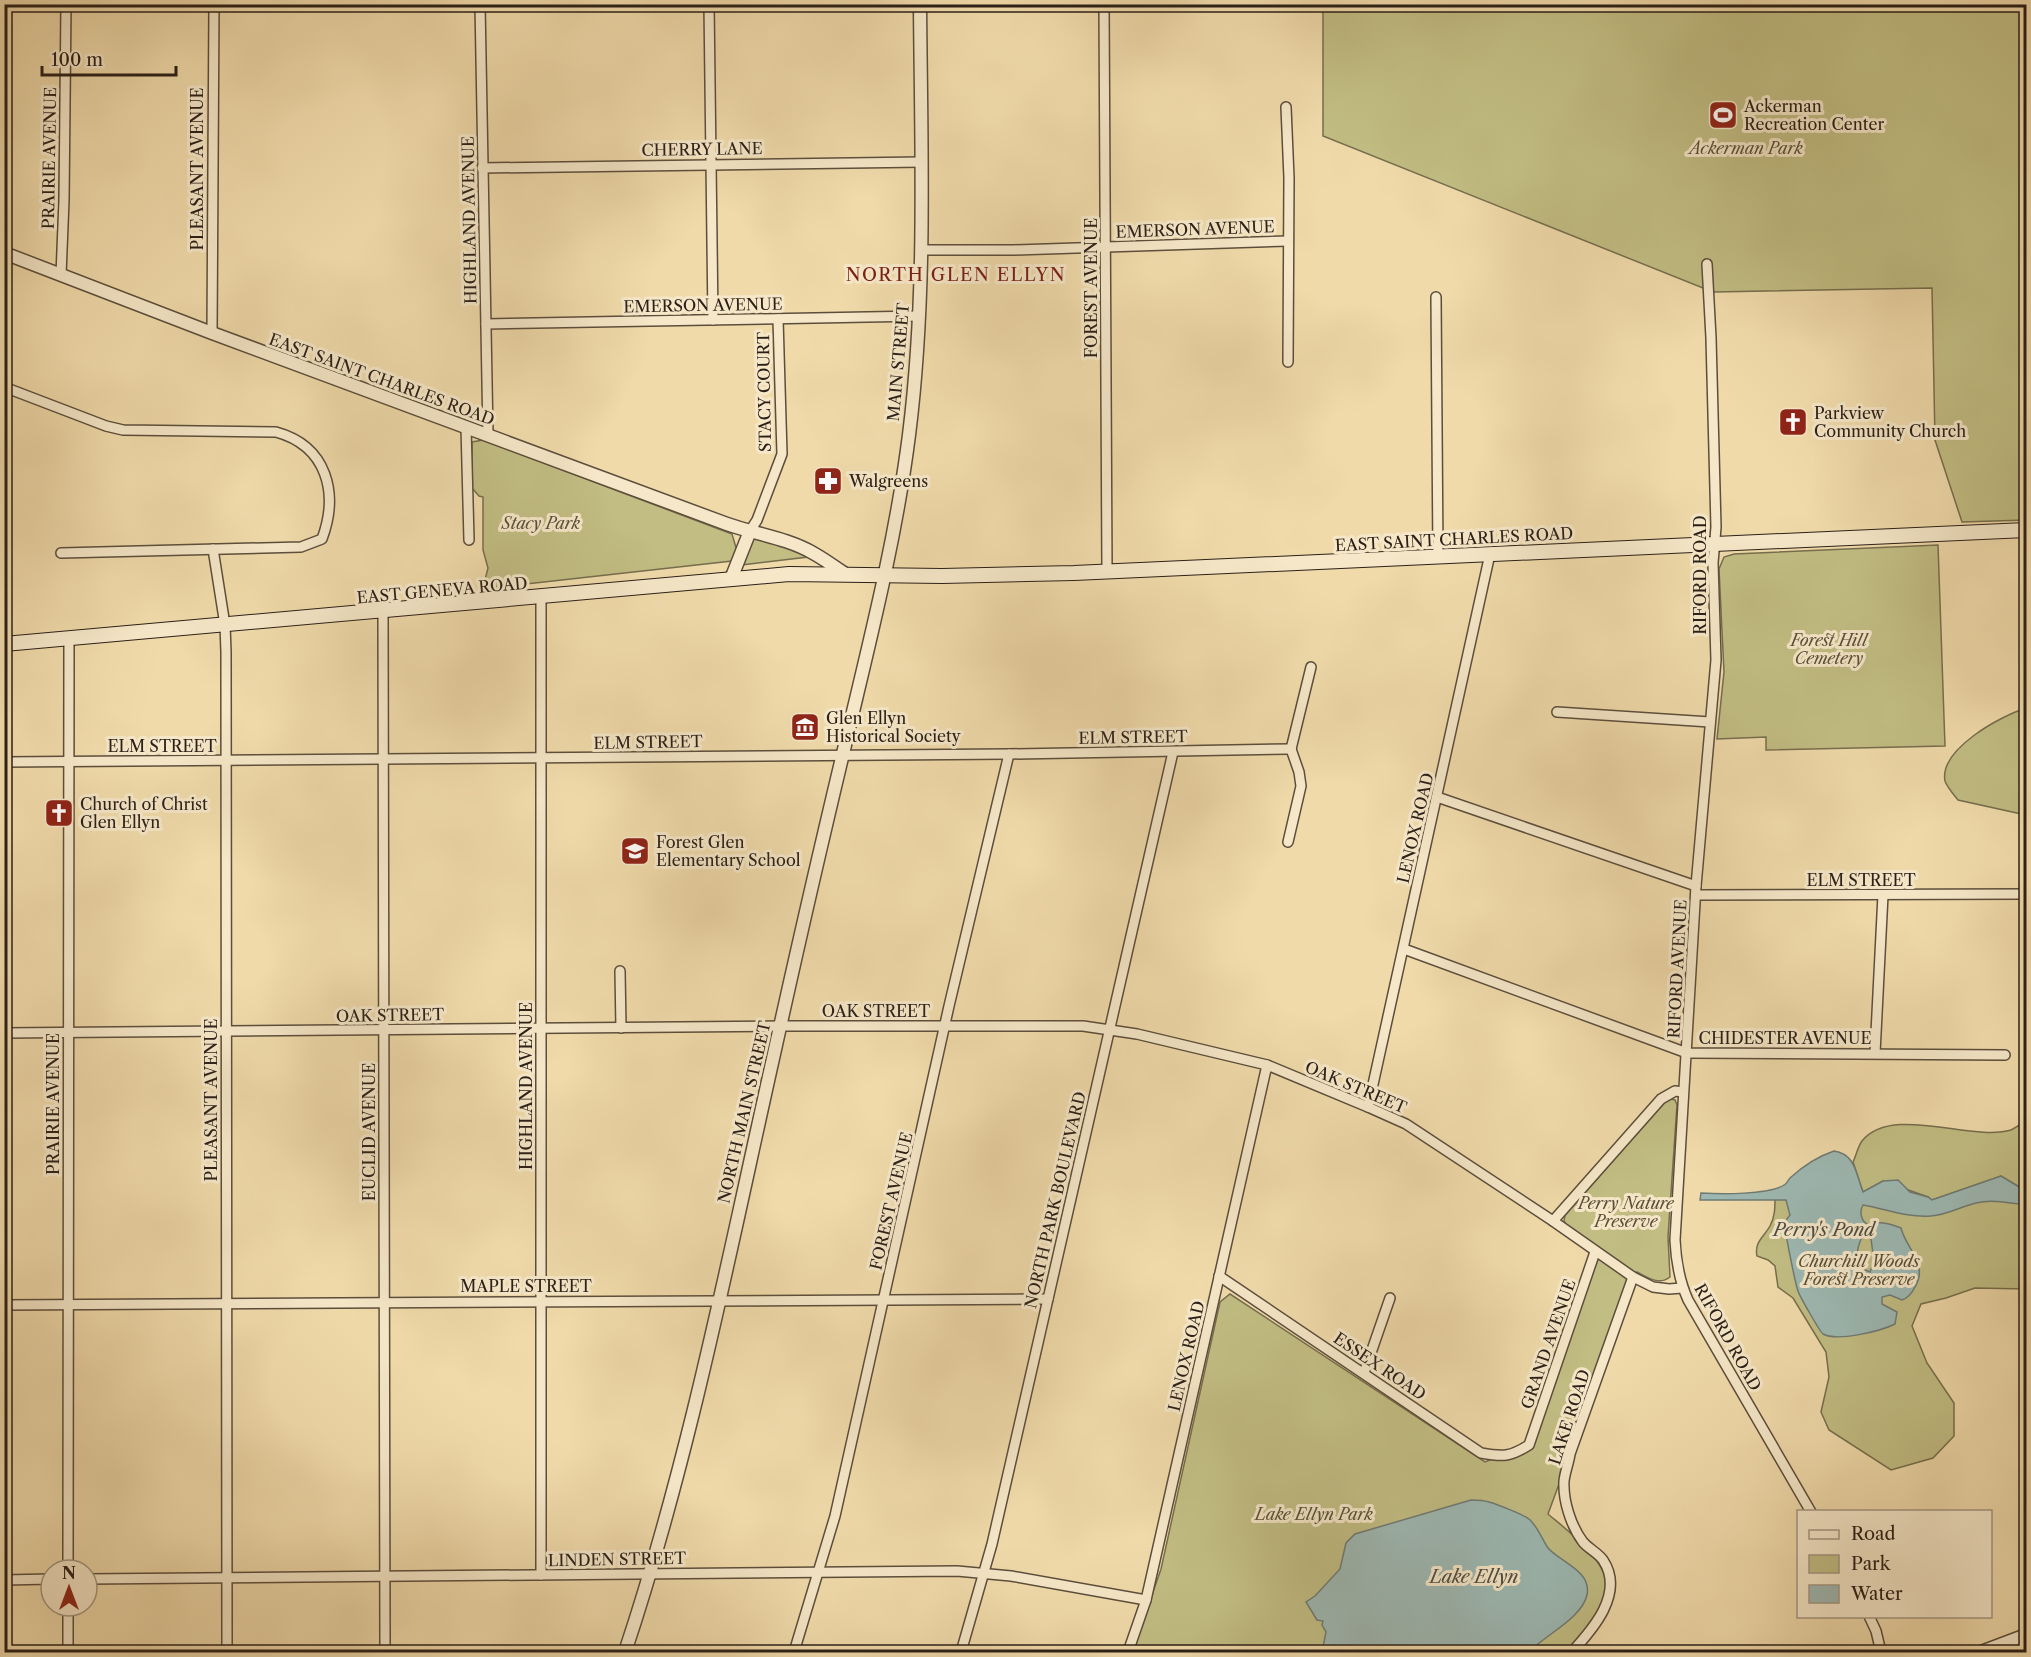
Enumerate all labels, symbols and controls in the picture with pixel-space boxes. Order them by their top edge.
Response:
scale bar [42,39,176,77]
text: 100 m [51,49,103,71]
street label: PRAIRIE AVENUE [38,87,60,229]
street label: PLEASANT AVENUE [187,87,207,251]
place label: Ackerman Recreation Center [1743,96,1884,134]
sports icon: Ackerman Recreation Center [1707,99,1739,131]
street label: HIGHLAND AVENUE [458,136,480,304]
street label: CHERRY LANE [641,138,763,160]
park label: Ackerman Park [1686,138,1803,158]
street label: EMERSON AVENUE [1115,216,1275,242]
street label: FOREST AVENUE [1081,218,1101,358]
district label: NORTH GLEN ELLYN [846,264,1066,286]
street label: EMERSON AVENUE [623,294,783,316]
street label: MAIN STREET [883,302,913,422]
street label: EAST SAINT CHARLES ROAD [266,329,498,429]
street label: STACY COURT [753,332,775,452]
place label: Parkview Community Church [1814,403,1966,441]
church icon: Parkview Community Church [1777,406,1809,438]
pharmacy icon: Walgreens [812,465,844,497]
place label: Walgreens [848,471,928,491]
park label: Stacy Park [501,513,581,533]
street label: RIFORD ROAD [1690,515,1710,635]
street label: EAST SAINT CHARLES ROAD [1334,523,1574,555]
street label: EAST GENEVA ROAD [356,573,528,607]
park label: Forest Hill Cemetery [1789,630,1869,668]
place label: Glen Ellyn Historical Society [826,708,962,746]
museum icon: Glen Ellyn Historical Society [789,711,821,743]
street label: ELM STREET [1078,726,1188,748]
street label: ELM STREET [593,731,703,753]
street label: ELM STREET [107,736,217,756]
street label: LENOX ROAD [1393,771,1437,885]
place label: Church of Christ Glen Ellyn [80,794,208,832]
church icon: Church of Christ Glen Ellyn [43,797,75,829]
place label: Forest Glen Elementary School [656,832,801,870]
school or university icon: Forest Glen Elementary School [619,835,651,867]
street label: ELM STREET [1806,870,1916,890]
street label: RIFORD AVENUE [1663,899,1691,1039]
street label: OAK STREET [822,1001,930,1021]
street label: HIGHLAND AVENUE [516,1002,536,1170]
street label: OAK STREET [336,1004,444,1026]
street label: PLEASANT AVENUE [201,1018,221,1182]
street label: NORTH MAIN STREET [713,1019,775,1205]
street label: CHIDESTER AVENUE [1699,1028,1871,1048]
street label: PRAIRIE AVENUE [43,1033,63,1175]
street label: OAK STREET [1302,1057,1410,1117]
street label: EUCLID AVENUE [359,1063,379,1201]
street label: NORTH PARK BOULEVARD [1020,1089,1090,1310]
street label: FOREST AVENUE [865,1130,917,1272]
park label: Perry Nature Preserve [1576,1193,1675,1231]
water label: Perry's Pond [1771,1219,1877,1241]
park label: Churchill Woods Forest Preserve [1798,1251,1920,1289]
street label: MAPLE STREET [460,1276,592,1296]
street label: GRAND AVENUE [1516,1276,1580,1412]
street label: RIFORD ROAD [1690,1280,1766,1394]
street label: LENOX ROAD [1164,1299,1208,1413]
street label: ESSEX ROAD [1330,1328,1430,1404]
street label: LAKE ROAD [1544,1367,1594,1467]
park label: Lake Ellyn Park [1253,1504,1374,1524]
legend [1797,1510,1992,1618]
text: Road [1851,1523,1896,1545]
street label: LINDEN STREET [548,1548,686,1570]
text: Park [1851,1553,1892,1575]
north arrow [39,1558,99,1618]
text: N [62,1563,76,1583]
water label: Lake Ellyn [1428,1566,1519,1588]
text: Water [1850,1583,1903,1605]

